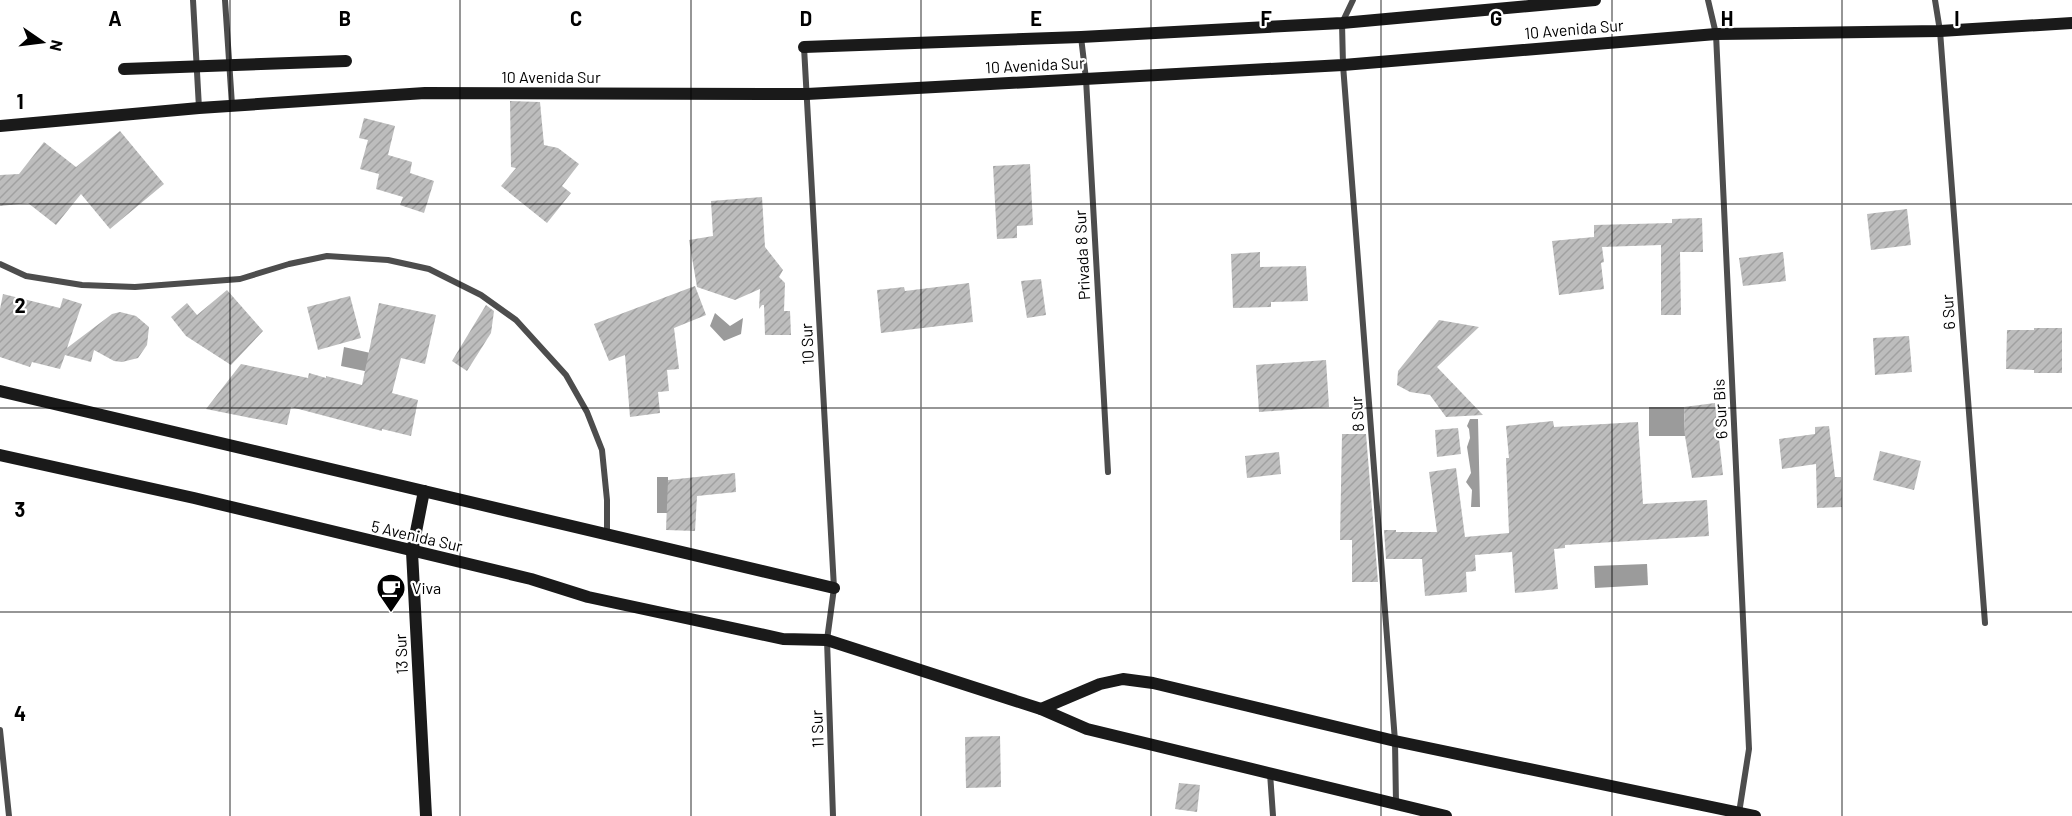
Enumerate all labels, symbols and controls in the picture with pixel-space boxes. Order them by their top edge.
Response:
text: A [108,6,122,30]
text: B [339,6,351,30]
text: C [570,6,582,30]
text: D [800,6,812,30]
text: E [1030,6,1042,30]
text: F [1260,6,1272,30]
text: G [1490,6,1502,30]
text: H [1721,6,1733,30]
text: I [1954,6,1960,30]
north arrow [12,12,72,72]
street label: 10 Avenida Sur [1524,15,1625,42]
text: N [47,38,68,53]
street label: 10 Avenida Sur [985,52,1085,77]
street label: 10 Avenida Sur [501,67,601,86]
text: 1 [16,89,24,113]
street label: Privada 8 Sur [1070,209,1093,301]
text: 2 [14,293,26,317]
street label: 6 Sur [1937,294,1958,330]
street label: 10 Sur [796,323,817,365]
street label: 6 Sur Bis [1708,378,1731,440]
street label: 8 Sur [1346,396,1367,432]
text: 3 [15,497,25,521]
street label: 5 Avenida Sur [370,516,465,555]
cafe icon: Viva [375,572,407,614]
place label: Viva [412,578,441,597]
street label: 13 Sur [390,633,411,675]
text: 4 [14,701,26,725]
street label: 11 Sur [806,709,827,748]

